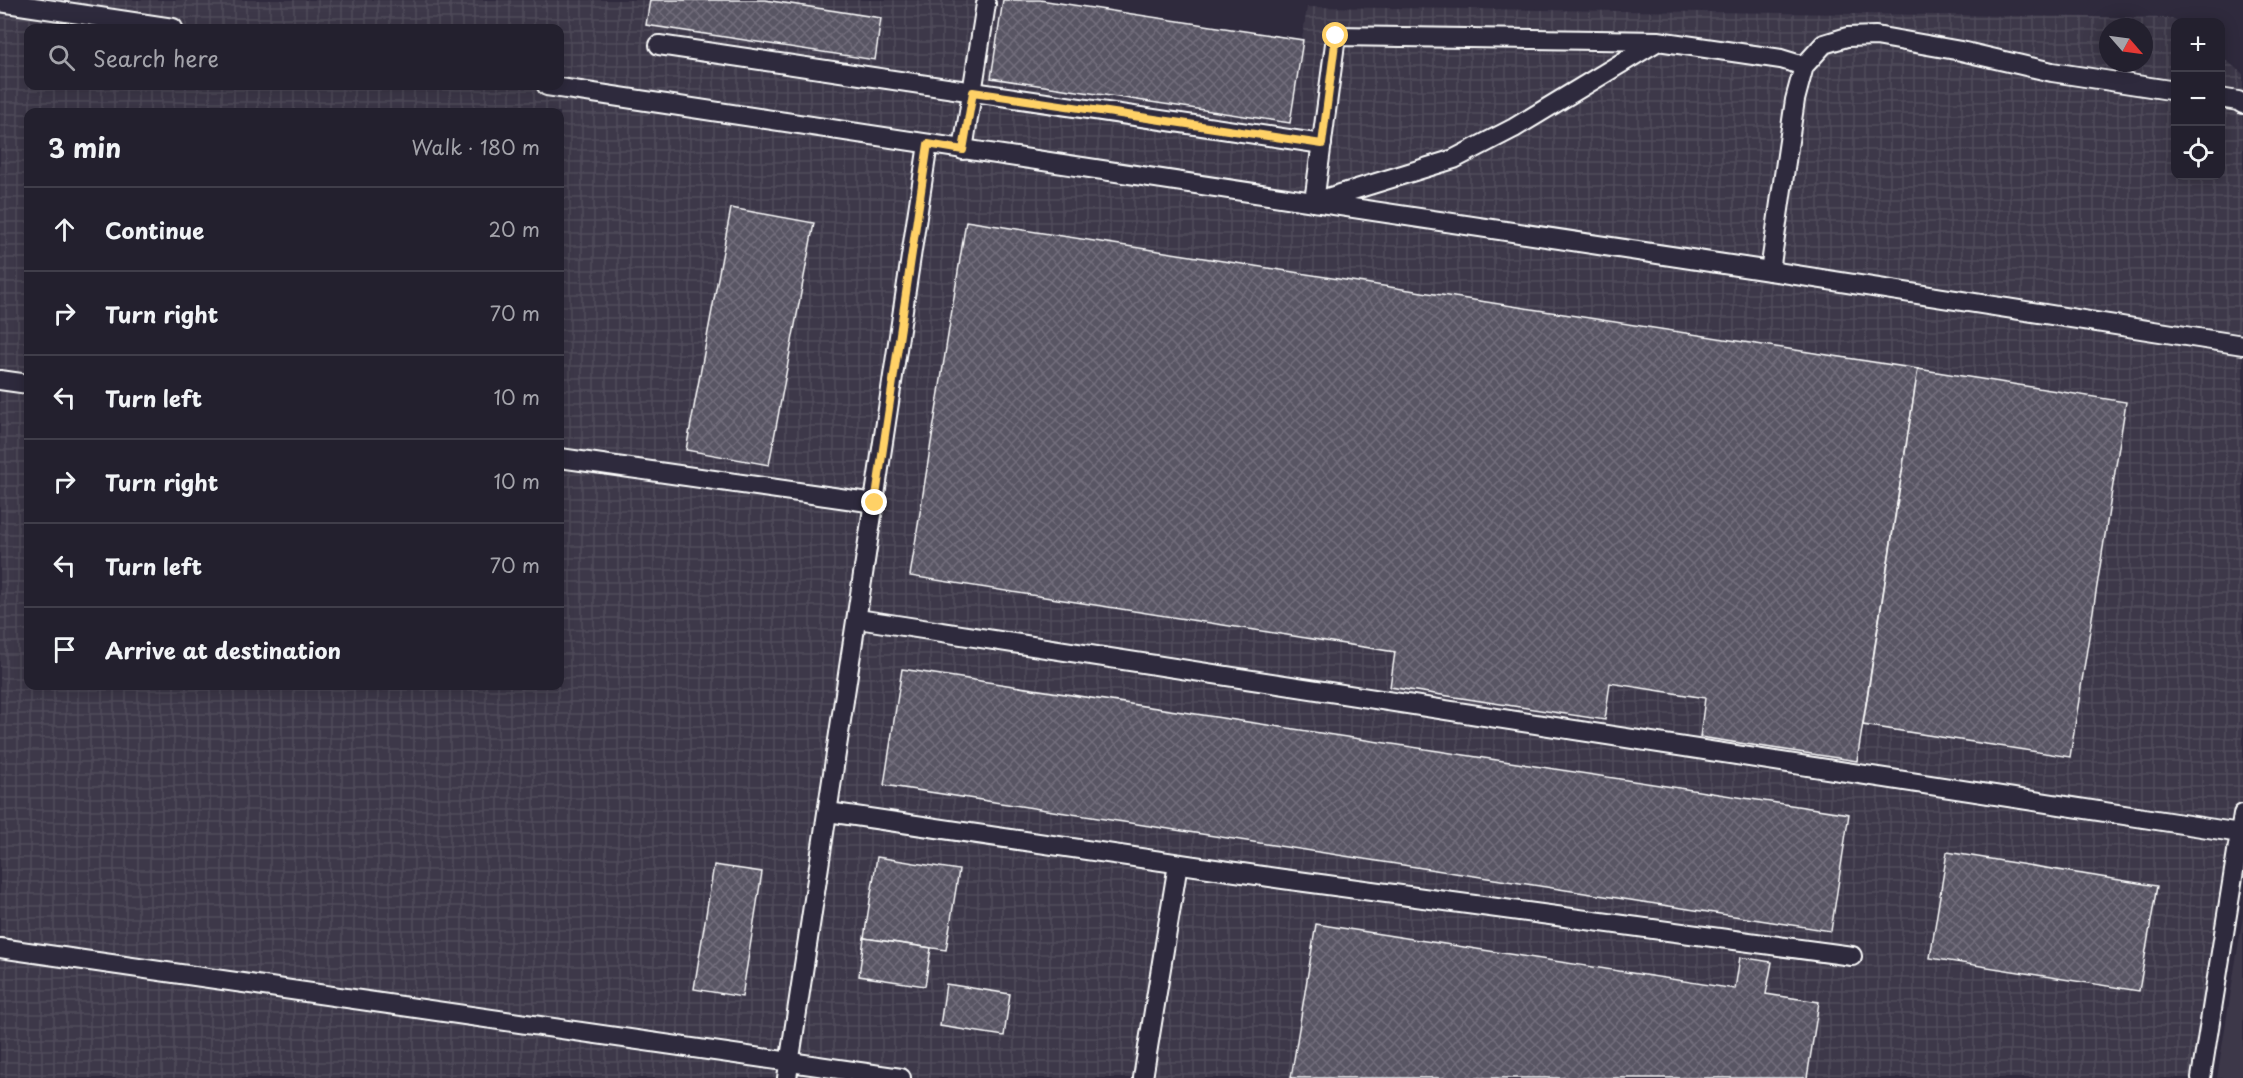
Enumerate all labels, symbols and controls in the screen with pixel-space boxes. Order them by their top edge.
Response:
north arrow [2099,18,2153,72]
map controls [2171,18,2225,180]
button: + [2171,18,2225,72]
route start [1322,22,1348,48]
search box [24,24,564,90]
icon: search [45,41,78,74]
text: Search here [93,41,219,74]
button: − [2171,72,2225,126]
button: locate [2171,126,2225,180]
text: 3 min [48,128,121,167]
text: Walk · 180 m [412,132,540,162]
icon: ahead [48,213,81,246]
text: Continue [105,213,204,246]
text: 20 m [488,214,540,244]
icon: right [48,297,81,330]
text: Turn right [105,297,218,330]
text: 70 m [490,298,540,328]
icon: left [48,381,81,414]
text: Turn left [105,381,202,414]
text: 10 m [493,382,540,412]
icon: right [48,465,81,498]
text: Turn right [105,465,218,498]
text: 10 m [493,466,540,496]
route end [861,489,887,515]
icon: left [48,549,81,582]
text: Turn left [105,549,202,582]
text: 70 m [490,550,540,580]
icon: arrive [48,633,81,666]
text: Arrive at destination [105,633,341,666]

